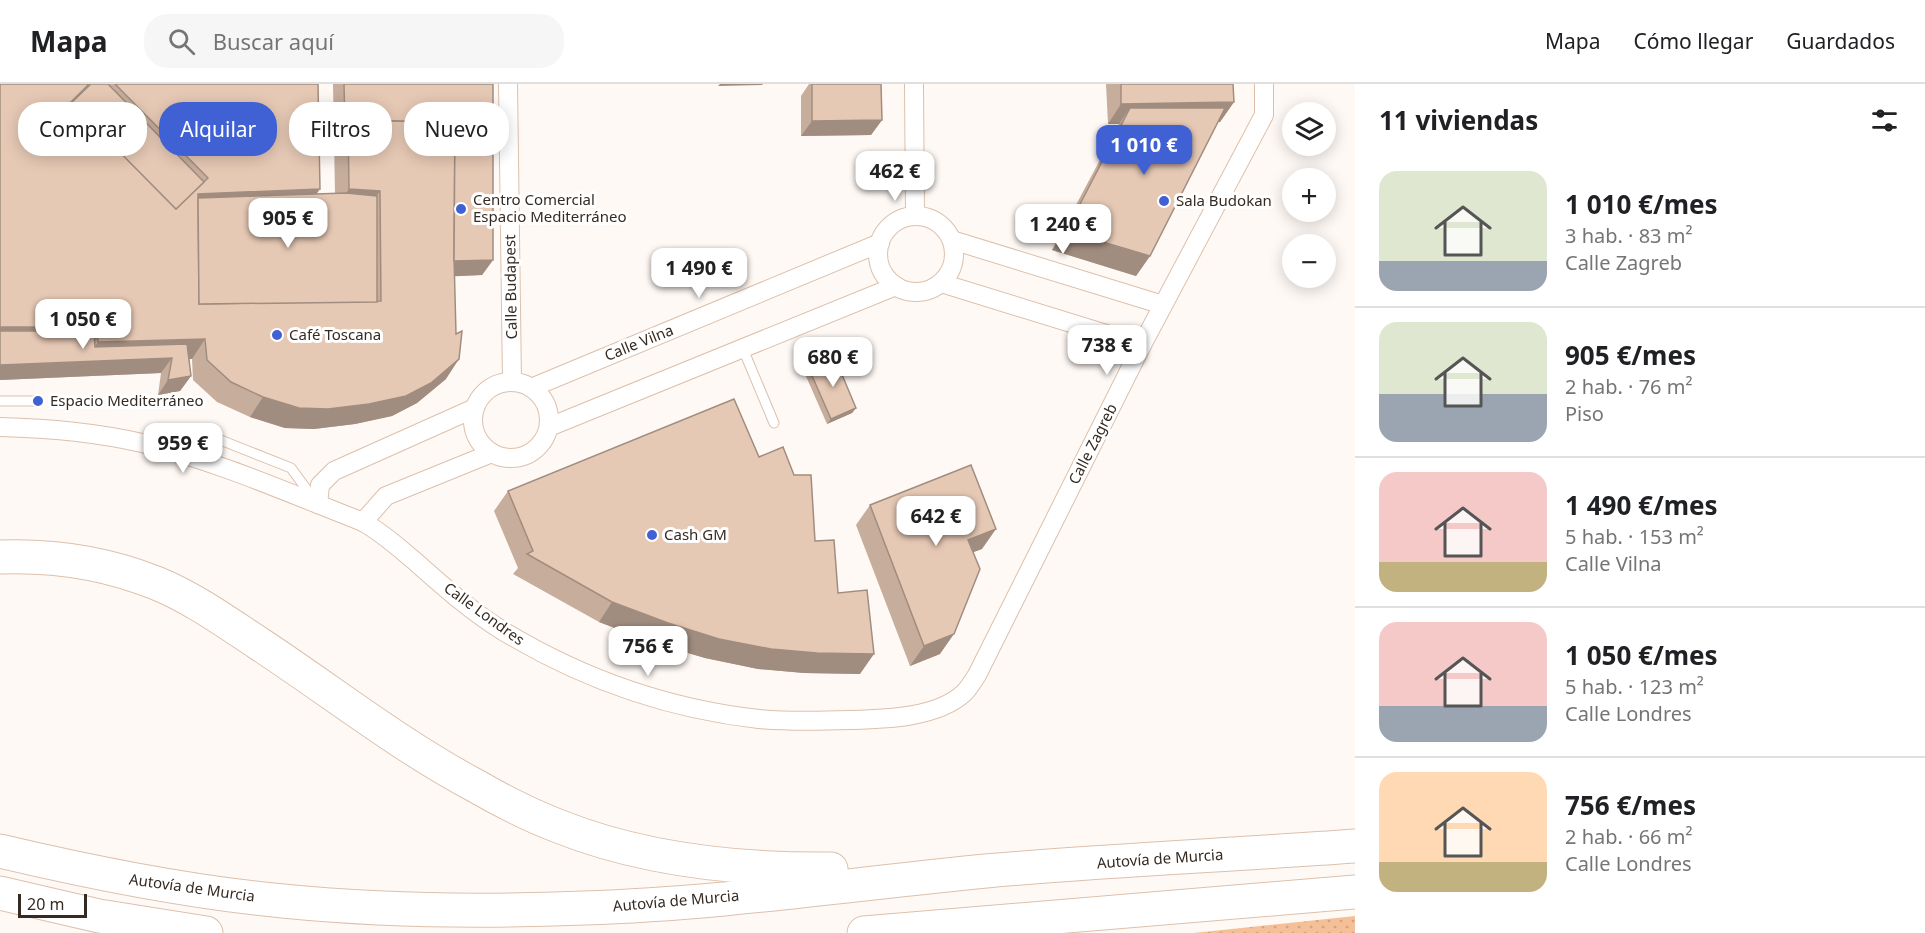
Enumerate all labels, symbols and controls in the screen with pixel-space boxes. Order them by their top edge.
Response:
search box [144,14,564,68]
text: Mapa [30,22,108,60]
icon: search [165,25,198,58]
text: Buscar aquí [213,26,334,56]
text: Mapa [1545,27,1600,55]
text: Cómo llegar [1633,27,1753,55]
text: Guardados [1786,27,1895,55]
chip: Comprar [18,102,147,156]
chip: Alquilar [159,102,277,156]
chip: Filtros [289,102,392,156]
chip: Nuevo [404,102,509,156]
map controls [1282,102,1336,288]
button: layers [1282,102,1336,156]
text: 11 viviendas [1379,102,1538,138]
icon: filters [1868,104,1901,137]
pin: 1 010 € [1089,125,1199,176]
text: 1 010 € [1110,131,1178,158]
pin: 462 € [853,151,937,202]
text: 462 € [870,157,920,184]
button: + [1282,168,1336,222]
text: 1 010 €/mes [1565,186,1718,222]
place label: Centro Comercial Espacio Mediterráneo [473,189,627,226]
place label: Sala Budokan [1176,190,1272,210]
marker: Sala Budokan [1157,194,1171,208]
icon: home [1427,195,1499,267]
pin: 905 € [246,198,330,249]
marker: Centro Comercial Espacio Mediterráneo [454,202,468,216]
text: 905 € [263,204,313,231]
pin: 1 240 € [1008,204,1118,255]
text: 1 240 € [1029,210,1097,237]
text: 3 hab. · 83 m² [1565,222,1692,249]
street label: Calle Budapest [499,234,521,340]
button: − [1282,234,1336,288]
pin: 1 490 € [644,248,754,299]
text: Calle Zagreb [1565,249,1682,276]
text: 1 490 € [665,254,733,281]
pin: 1 050 € [28,299,138,350]
text: 1 050 € [49,305,117,332]
street label: Calle Vilna [601,319,676,365]
place label: Café Toscana [289,324,381,344]
pin: 738 € [1065,325,1149,376]
marker: Café Toscana [270,328,284,342]
text: 738 € [1082,331,1132,358]
pin: 680 € [791,337,875,388]
text: 905 €/mes [1565,337,1696,373]
text: 680 € [808,343,858,370]
icon: home [1427,346,1499,418]
text: 2 hab. · 76 m² [1565,373,1692,400]
place label: Espacio Mediterráneo [50,390,204,410]
marker: Espacio Mediterráneo [31,394,45,408]
street label: Calle Zagreb [1063,400,1121,487]
text: Piso [1565,400,1604,427]
pin: 959 € [141,423,225,474]
text: 959 € [158,429,208,456]
text: 1 490 €/mes [1565,487,1718,523]
pin: 642 € [894,496,978,547]
icon: home [1427,496,1499,568]
text: 642 € [911,502,961,529]
text: 5 hab. · 153 m² [1565,523,1704,550]
place label: Cash GM [664,524,727,544]
marker: Cash GM [645,528,659,542]
text: Calle Vilna [1565,550,1662,577]
street label: Calle Londres [440,577,529,649]
pin: 756 € [606,626,690,677]
text: 756 € [623,632,673,659]
text: 1 050 €/mes [1565,637,1718,673]
icon: home [1427,646,1499,718]
text: 5 hab. · 123 m² [1565,673,1704,700]
text: Calle Londres [1565,700,1692,727]
text: 756 €/mes [1565,787,1696,823]
icon: home [1427,796,1499,868]
text: 2 hab. · 66 m² [1565,823,1692,850]
street label: Autovía de Murcia [1096,844,1224,872]
text: Calle Londres [1565,850,1692,877]
street label: Autovía de Murcia [128,868,256,906]
street label: Autovía de Murcia [612,885,740,915]
scale bar [18,891,87,918]
text: 20 m [27,893,64,915]

